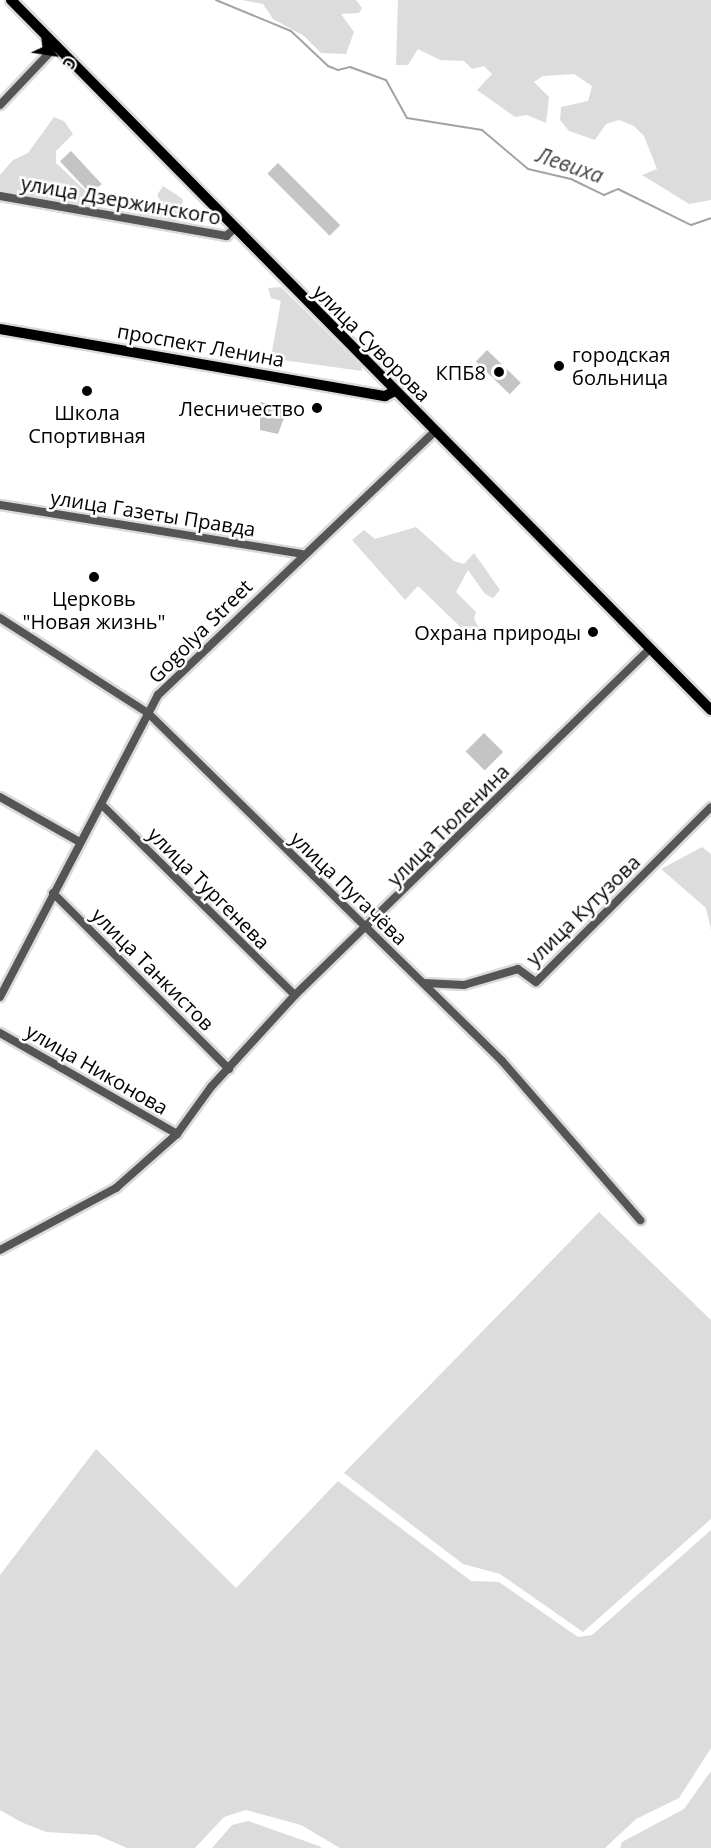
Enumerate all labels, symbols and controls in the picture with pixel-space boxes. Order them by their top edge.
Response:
north arrow [24,24,84,84]
text: С [58,53,82,73]
water label: Левиха [533,142,607,188]
street label: улица Дзержинского [19,171,223,229]
street label: улица Суворова [308,279,436,407]
street label: проспект Ленина [116,318,286,372]
place label: городская больница [572,342,671,389]
marker: городская больница [550,357,568,375]
place label: КПБ8 [436,360,486,384]
marker: КПБ8 [490,363,508,381]
marker: Школа Спортивная [80,384,94,398]
place label: Лесничество [179,396,305,420]
place label: Школа Спортивная [28,400,146,447]
marker: Лесничество [310,401,324,415]
street label: улица Газеты Правда [49,485,257,541]
marker: Церковь "Новая жизнь" [87,570,101,584]
street label: Gogolya Street [143,574,257,688]
place label: Церковь "Новая жизнь" [22,586,166,633]
place label: Охрана природы [414,620,581,644]
marker: Охрана природы [586,625,600,639]
street label: улица Тюленина [382,759,514,891]
street label: улица Тургенева [143,822,275,954]
street label: улица Пугачёва [286,826,412,950]
street label: улица Кутузова [521,850,645,970]
street label: улица Танкистов [87,903,219,1035]
street label: улица Никонова [22,1019,172,1119]

